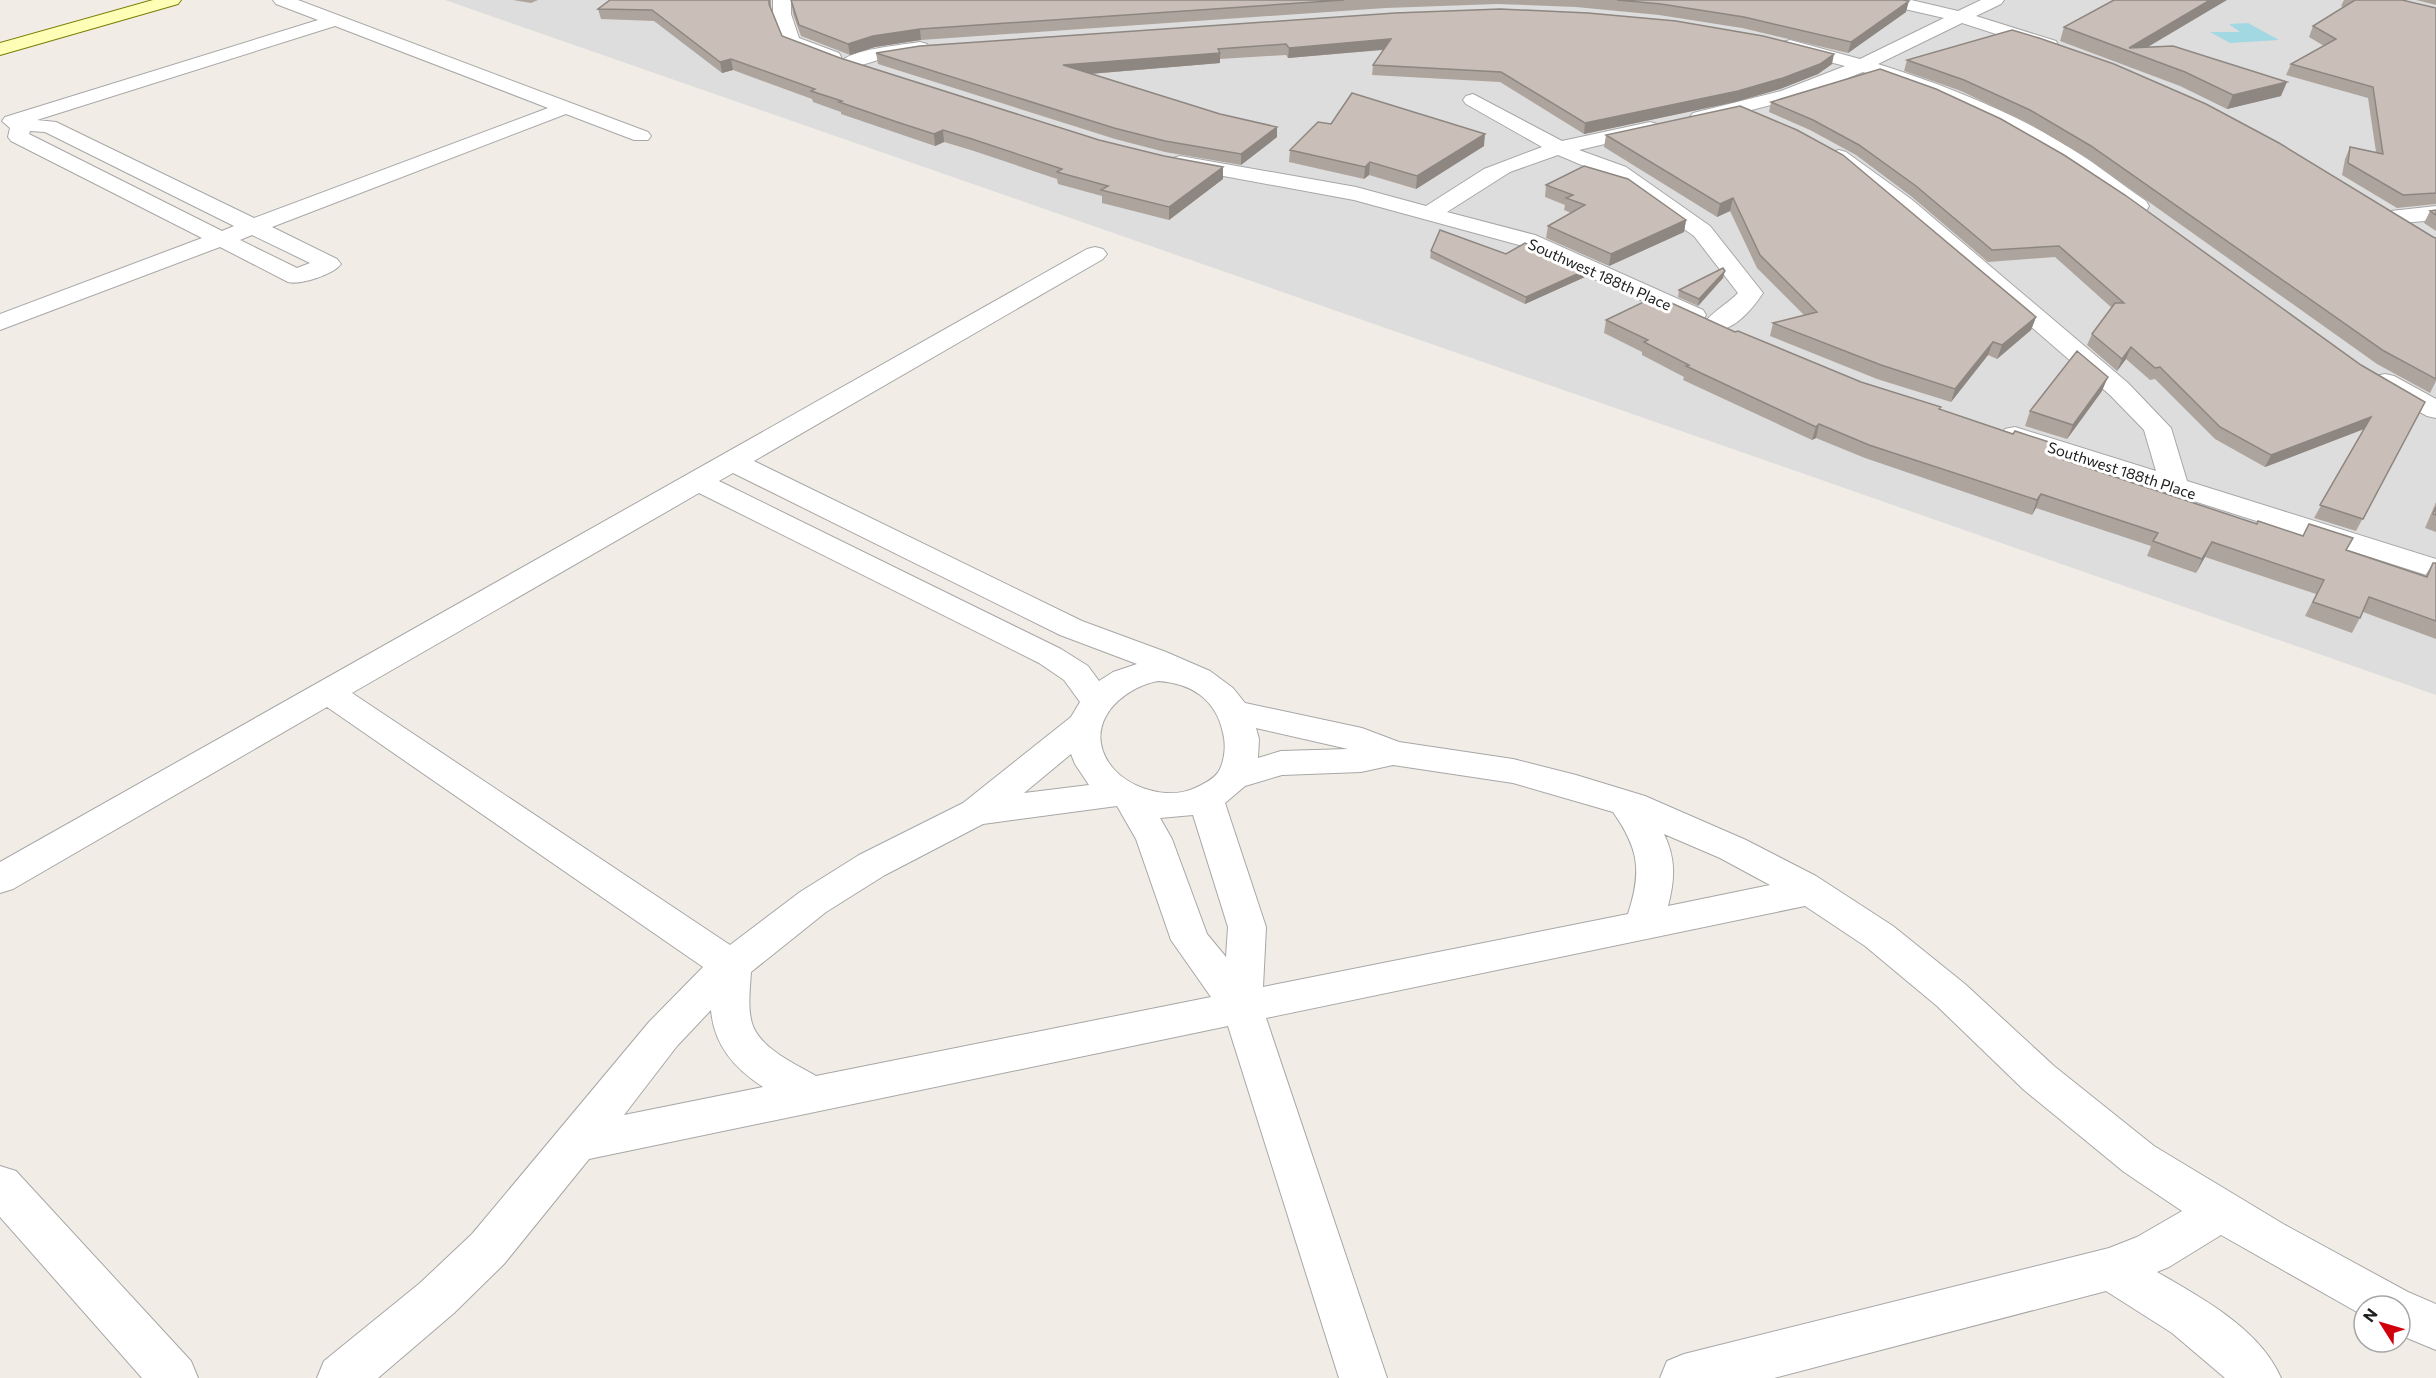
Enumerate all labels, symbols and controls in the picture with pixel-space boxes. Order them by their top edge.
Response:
street label: Southwest 188th Place [1526,234,1674,314]
street label: Southwest 188th Place [2046,438,2198,503]
north arrow [2352,1294,2412,1354]
text: N [2358,1304,2381,1325]

